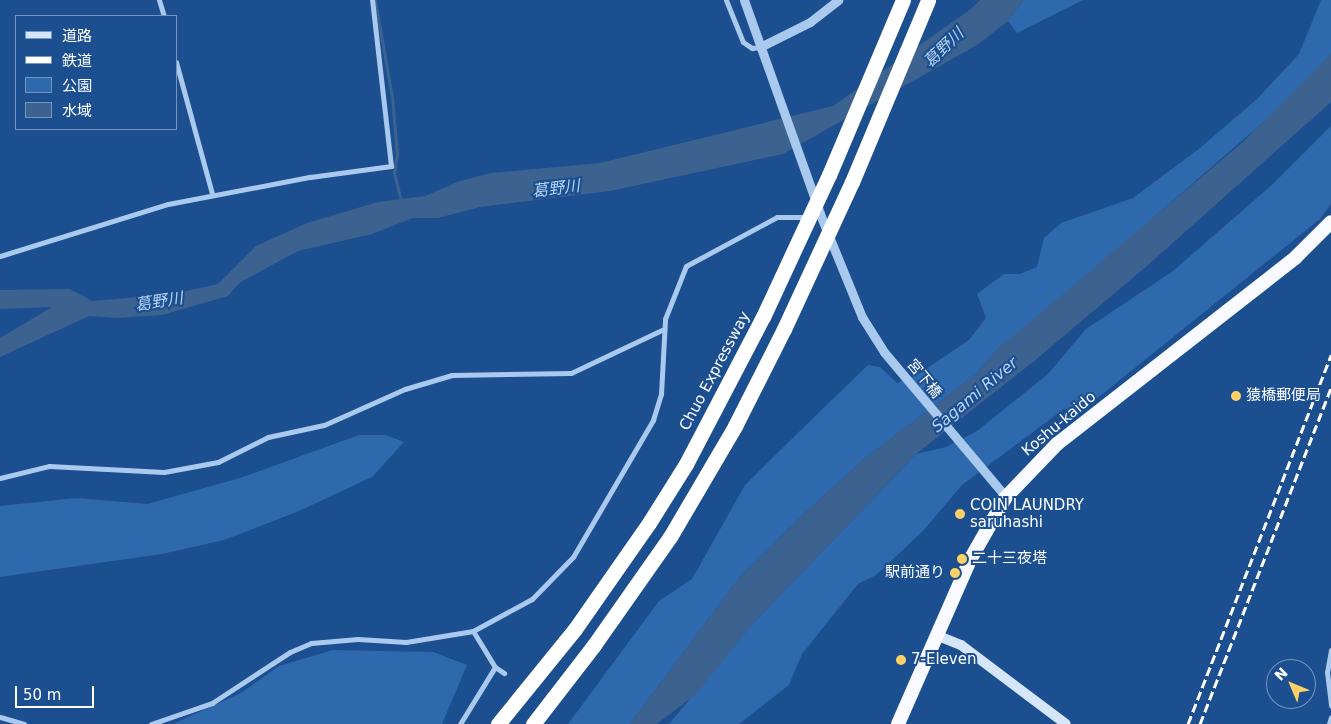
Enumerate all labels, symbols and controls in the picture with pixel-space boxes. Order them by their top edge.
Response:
legend [15,15,178,130]
water label: 葛野川 [920,24,968,72]
text: 道路 [62,27,92,45]
text: 鉄道 [62,52,92,70]
text: 公園 [62,77,92,95]
text: 水域 [62,102,92,120]
water label: 葛野川 [531,177,581,201]
water label: 葛野川 [134,289,184,315]
street label: Chuo Expressway [676,308,754,434]
water label: Sagami River [928,353,1022,437]
street label: 宮下橋 [903,356,945,402]
place label: 猿橋郵便局 [1246,387,1321,405]
street label: Koshu-kaido [1018,388,1100,460]
marker: 猿橋郵便局 [1230,390,1242,402]
place label: COIN LAUNDRY saruhashi [970,496,1084,531]
marker: COIN LAUNDRY saruhashi [954,508,966,520]
place label: 二十三夜塔 [972,550,1047,568]
marker: 二十三夜塔 [956,553,968,565]
place label: 駅前通り [885,564,945,582]
marker: 駅前通り [949,567,961,579]
place label: 7-Eleven [911,651,976,669]
marker: 7-Eleven [895,654,907,666]
north arrow [1266,659,1316,709]
text: N [1271,664,1291,684]
scale bar [18,676,96,708]
text: 50 m [23,686,61,704]

